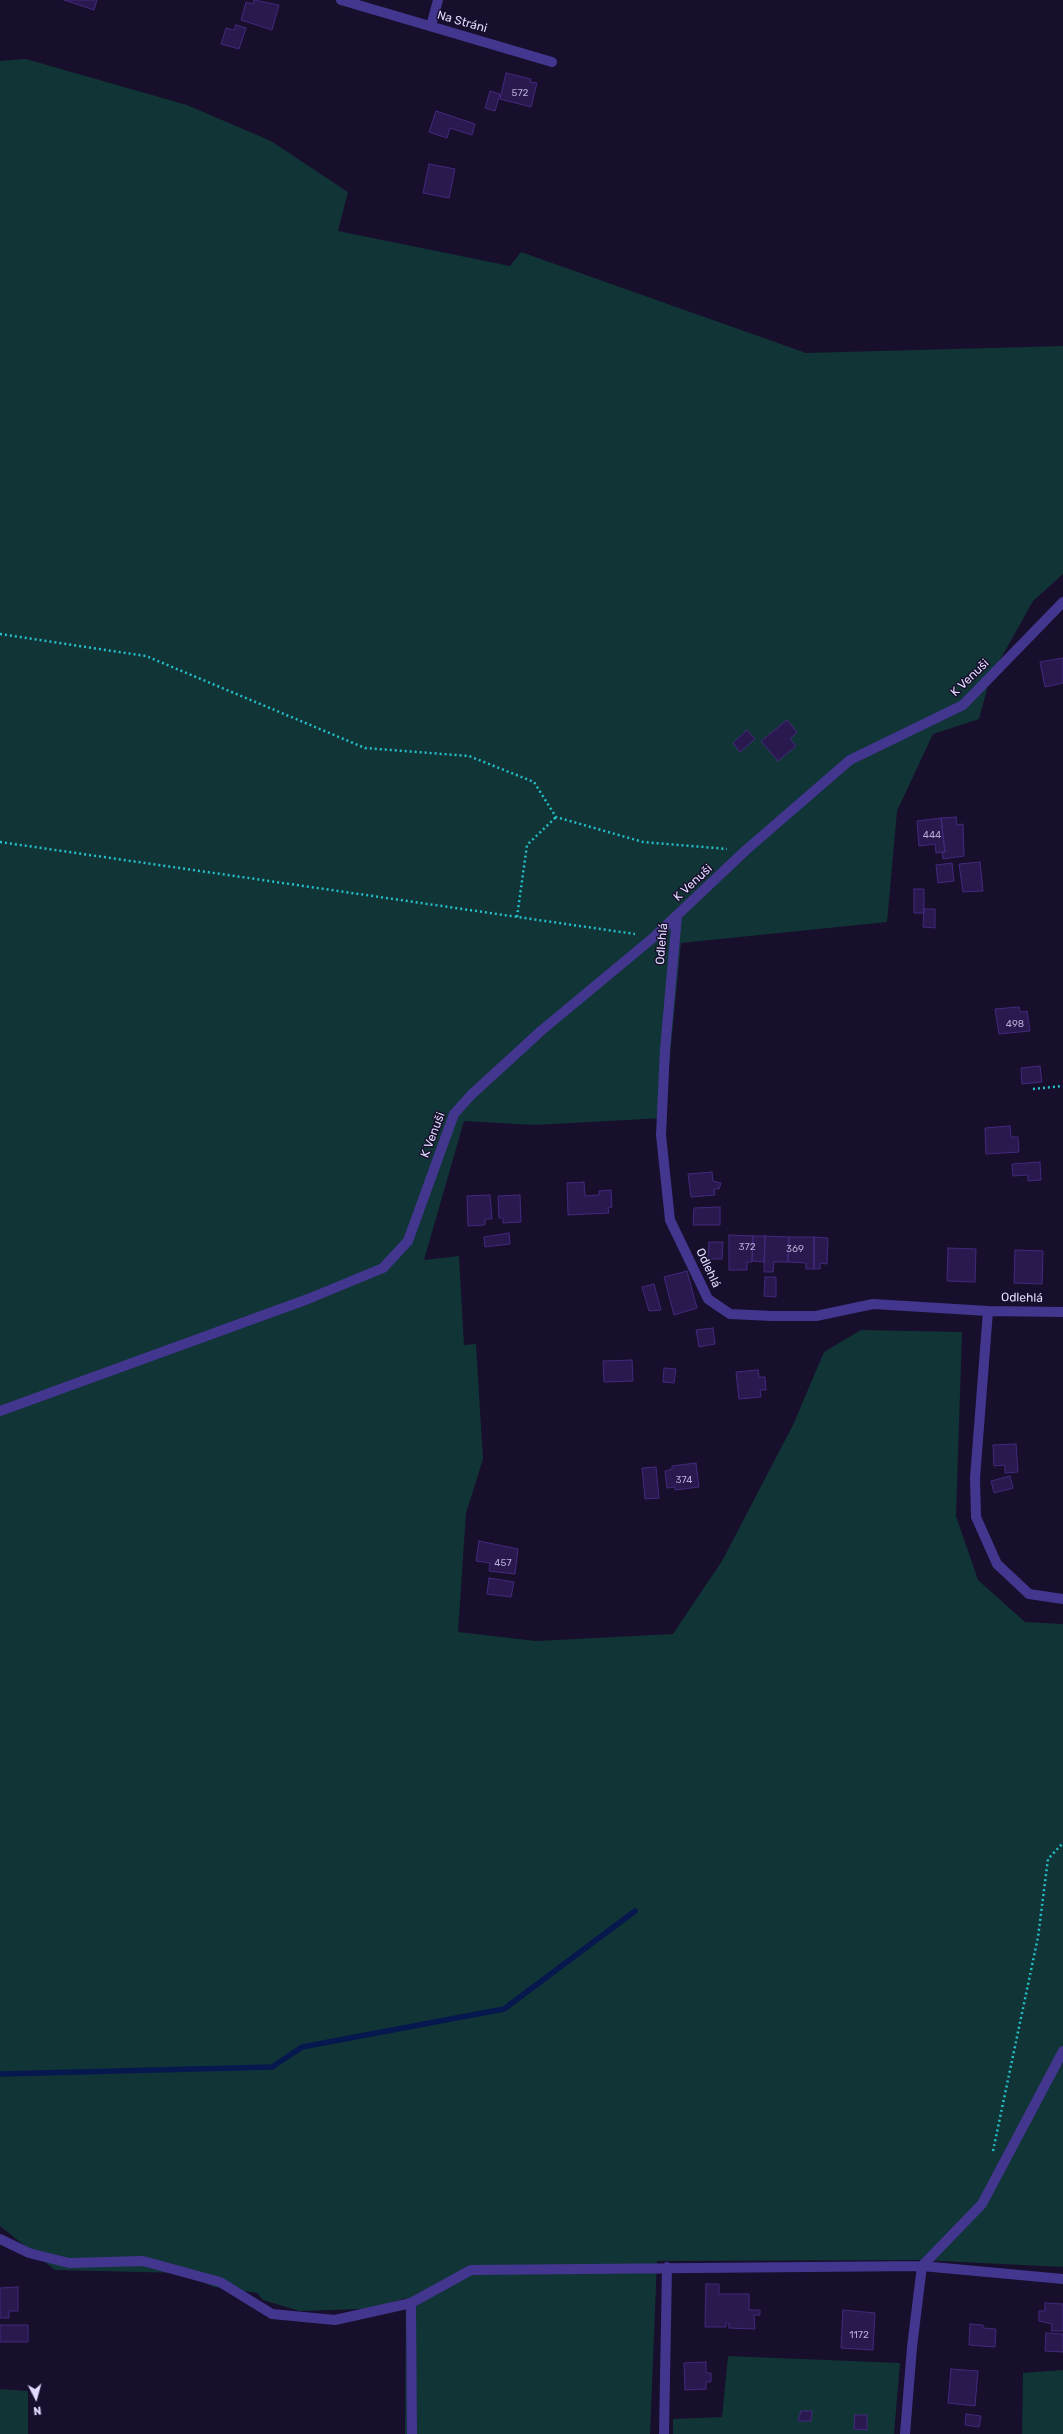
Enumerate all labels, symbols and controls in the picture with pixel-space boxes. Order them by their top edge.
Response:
street label: Na Stráni [435,8,489,36]
house number: 572 [512,87,528,99]
street label: K Venuši [948,656,992,700]
house number: 444 [923,829,941,841]
street label: K Venuši [671,861,715,905]
street label: Odlehlá [653,923,671,965]
house number: 498 [1006,1018,1024,1030]
street label: K Venuši [418,1110,448,1160]
house number: 372 [738,1241,756,1253]
house number: 369 [786,1243,804,1255]
street label: Odlehlá [693,1246,723,1290]
street label: Odlehlá [1001,1290,1043,1306]
house number: 374 [675,1474,693,1486]
house number: 457 [494,1557,512,1569]
house number: 1172 [849,2329,869,2341]
north arrow [16,2378,56,2418]
text: N [33,2404,42,2417]

